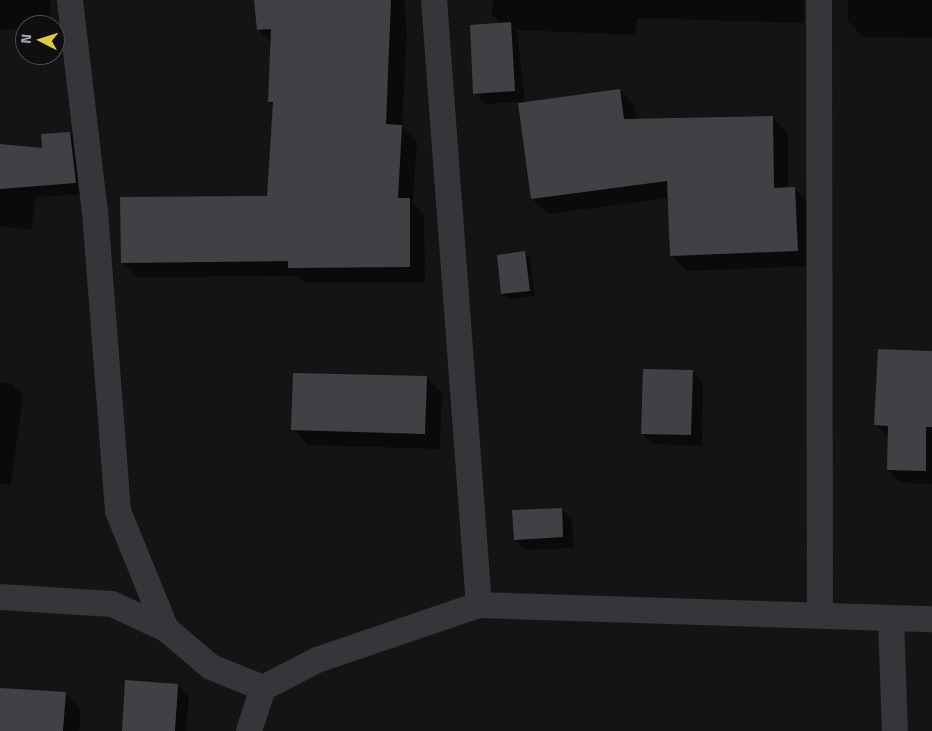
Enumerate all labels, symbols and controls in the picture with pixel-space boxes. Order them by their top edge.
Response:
north arrow [15,15,65,65]
text: N [15,33,36,44]

